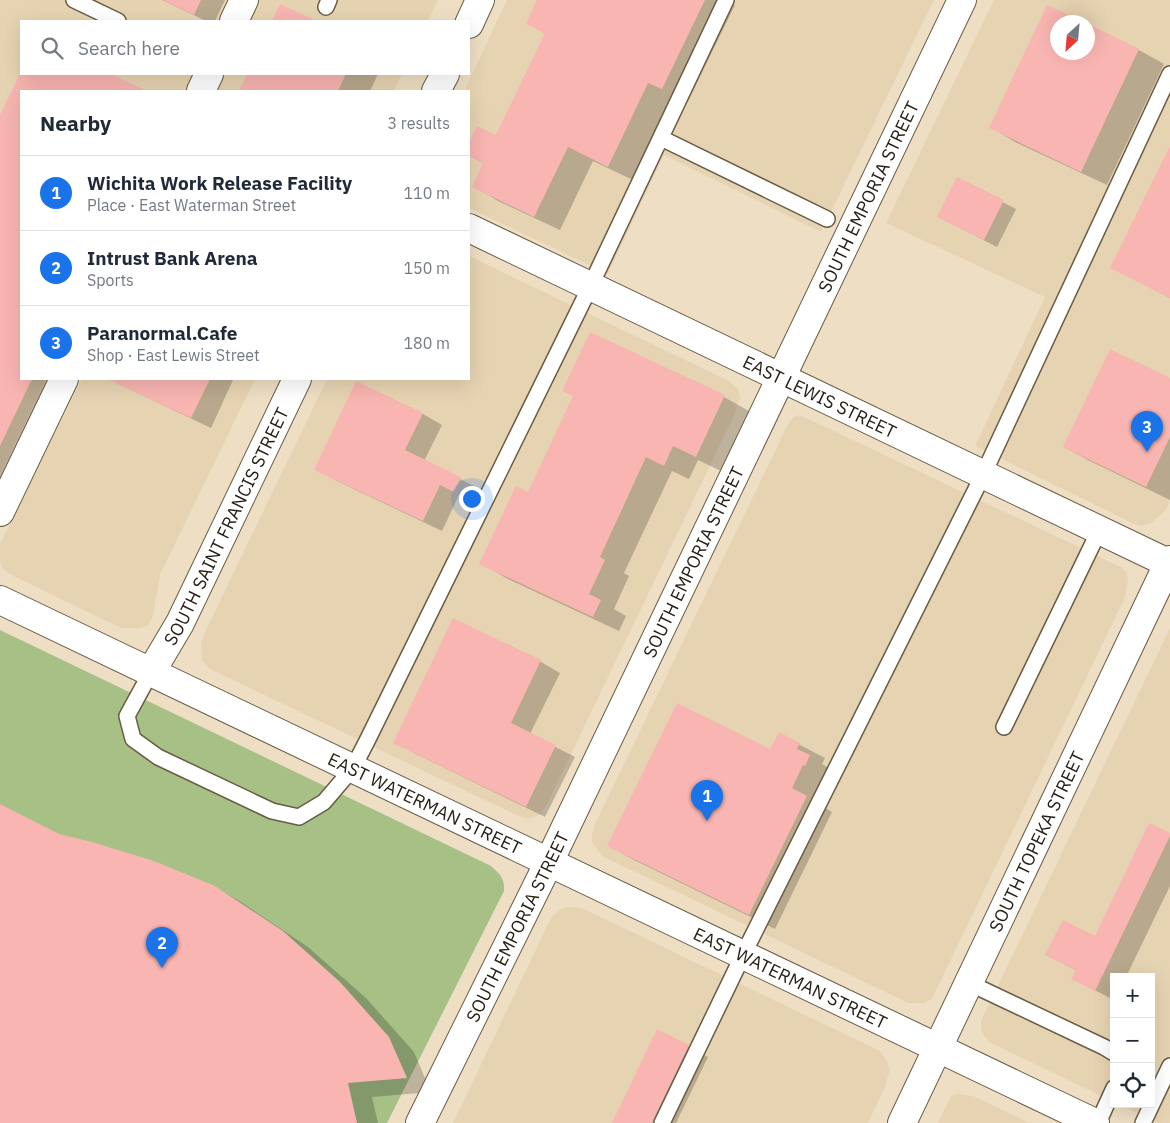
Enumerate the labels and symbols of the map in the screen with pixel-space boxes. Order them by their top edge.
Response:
north arrow [1050,15,1095,60]
street label: SOUTH EMPORIA STREET [812,97,923,296]
street label: EAST LEWIS STREET [739,350,900,443]
street label: SOUTH SAINT FRANCIS STREET [158,404,293,649]
pin: 3 [1131,411,1163,452]
street label: SOUTH EMPORIA STREET [637,462,748,661]
your location [459,486,485,512]
street label: EAST WATERMAN STREET [324,747,526,859]
street label: SOUTH TOPEKA STREET [983,747,1089,935]
pin: 1 [691,780,723,821]
street label: SOUTH EMPORIA STREET [460,828,573,1026]
street label: EAST WATERMAN STREET [690,921,891,1034]
pin: 2 [146,927,178,968]

